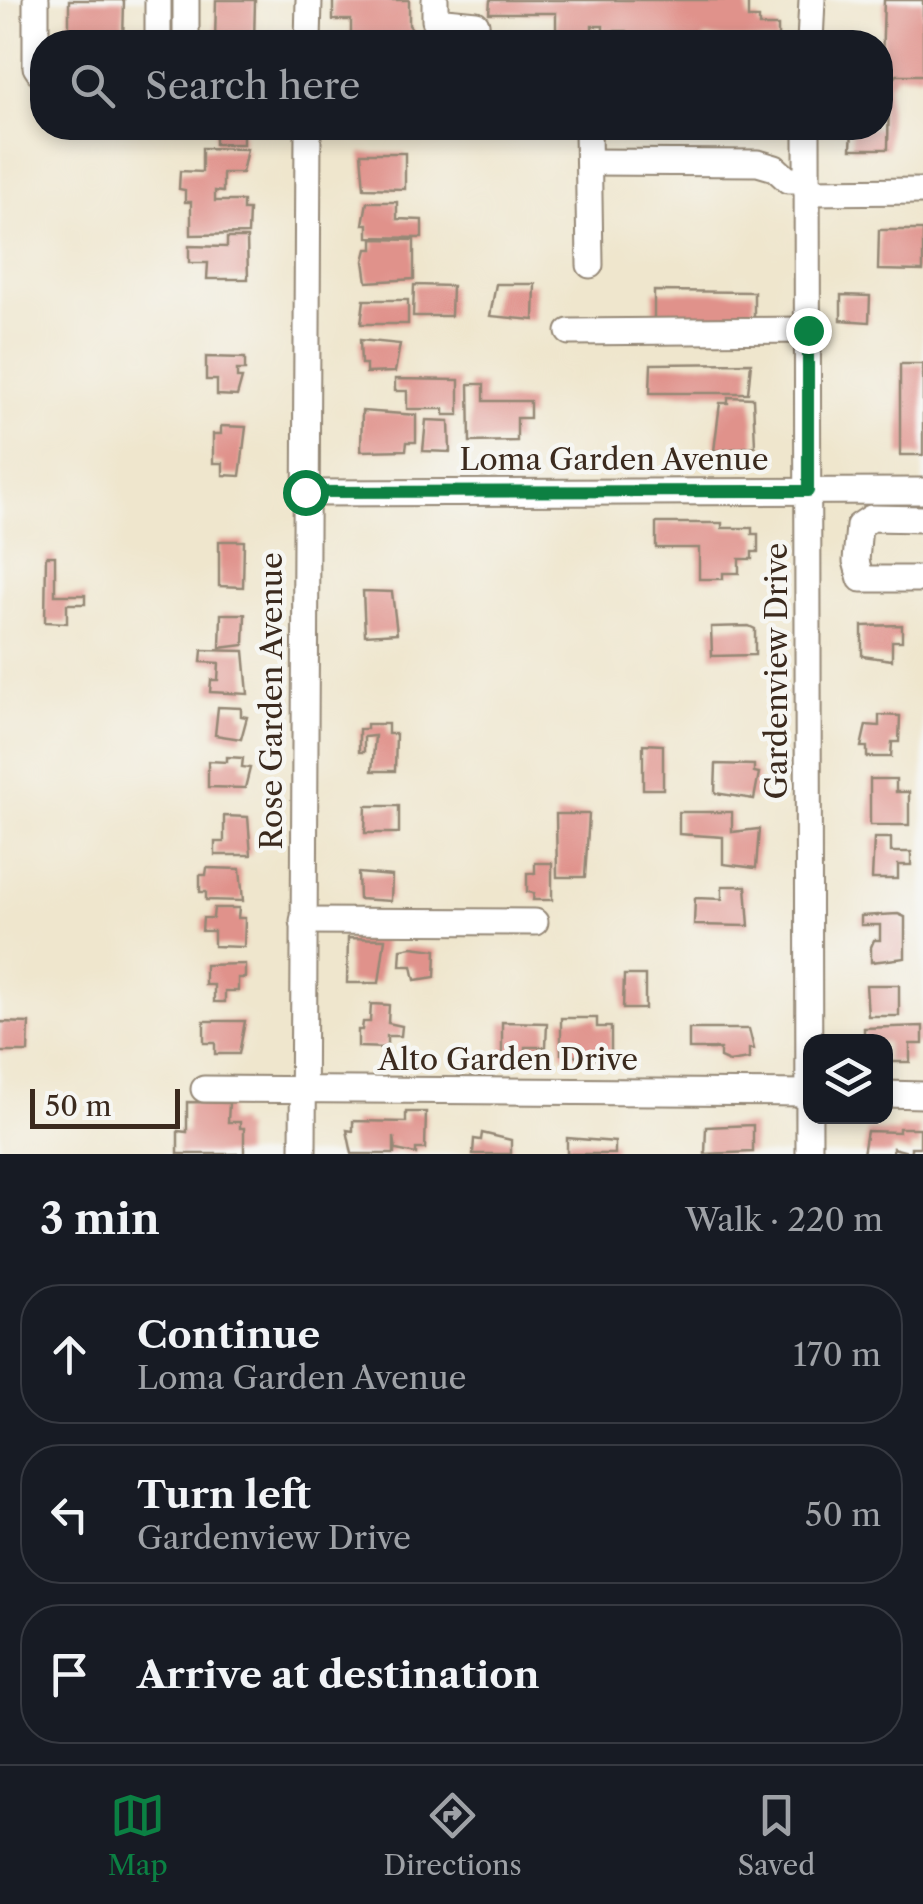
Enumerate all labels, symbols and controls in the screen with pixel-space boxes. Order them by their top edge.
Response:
search box [30,30,893,140]
icon: search [65,58,120,113]
text: Search here [145,62,360,109]
route end [786,308,832,354]
street label: Loma Garden Avenue [460,441,768,478]
route start [283,470,329,516]
street label: Gardenview Drive [758,543,795,799]
street label: Rose Garden Avenue [253,552,290,850]
map controls [803,1034,893,1124]
button: layers [803,1034,893,1124]
street label: Alto Garden Drive [377,1041,638,1078]
scale bar [30,1084,180,1128]
text: 50 m [45,1089,112,1123]
text: 3 min [40,1193,160,1245]
text: Walk · 220 m [685,1200,883,1239]
text: Continue [137,1311,320,1358]
icon: ahead [42,1327,97,1382]
text: 170 m [793,1335,881,1374]
text: Loma Garden Avenue [137,1358,467,1397]
text: Turn left [137,1471,311,1518]
icon: left [42,1487,97,1542]
text: 50 m [805,1495,881,1534]
text: Gardenview Drive [137,1518,411,1557]
icon: arrive [42,1647,97,1702]
text: Arrive at destination [137,1651,540,1698]
tab: Map [108,1788,168,1882]
tab: Directions [383,1788,522,1882]
tab: Saved [737,1788,815,1882]

